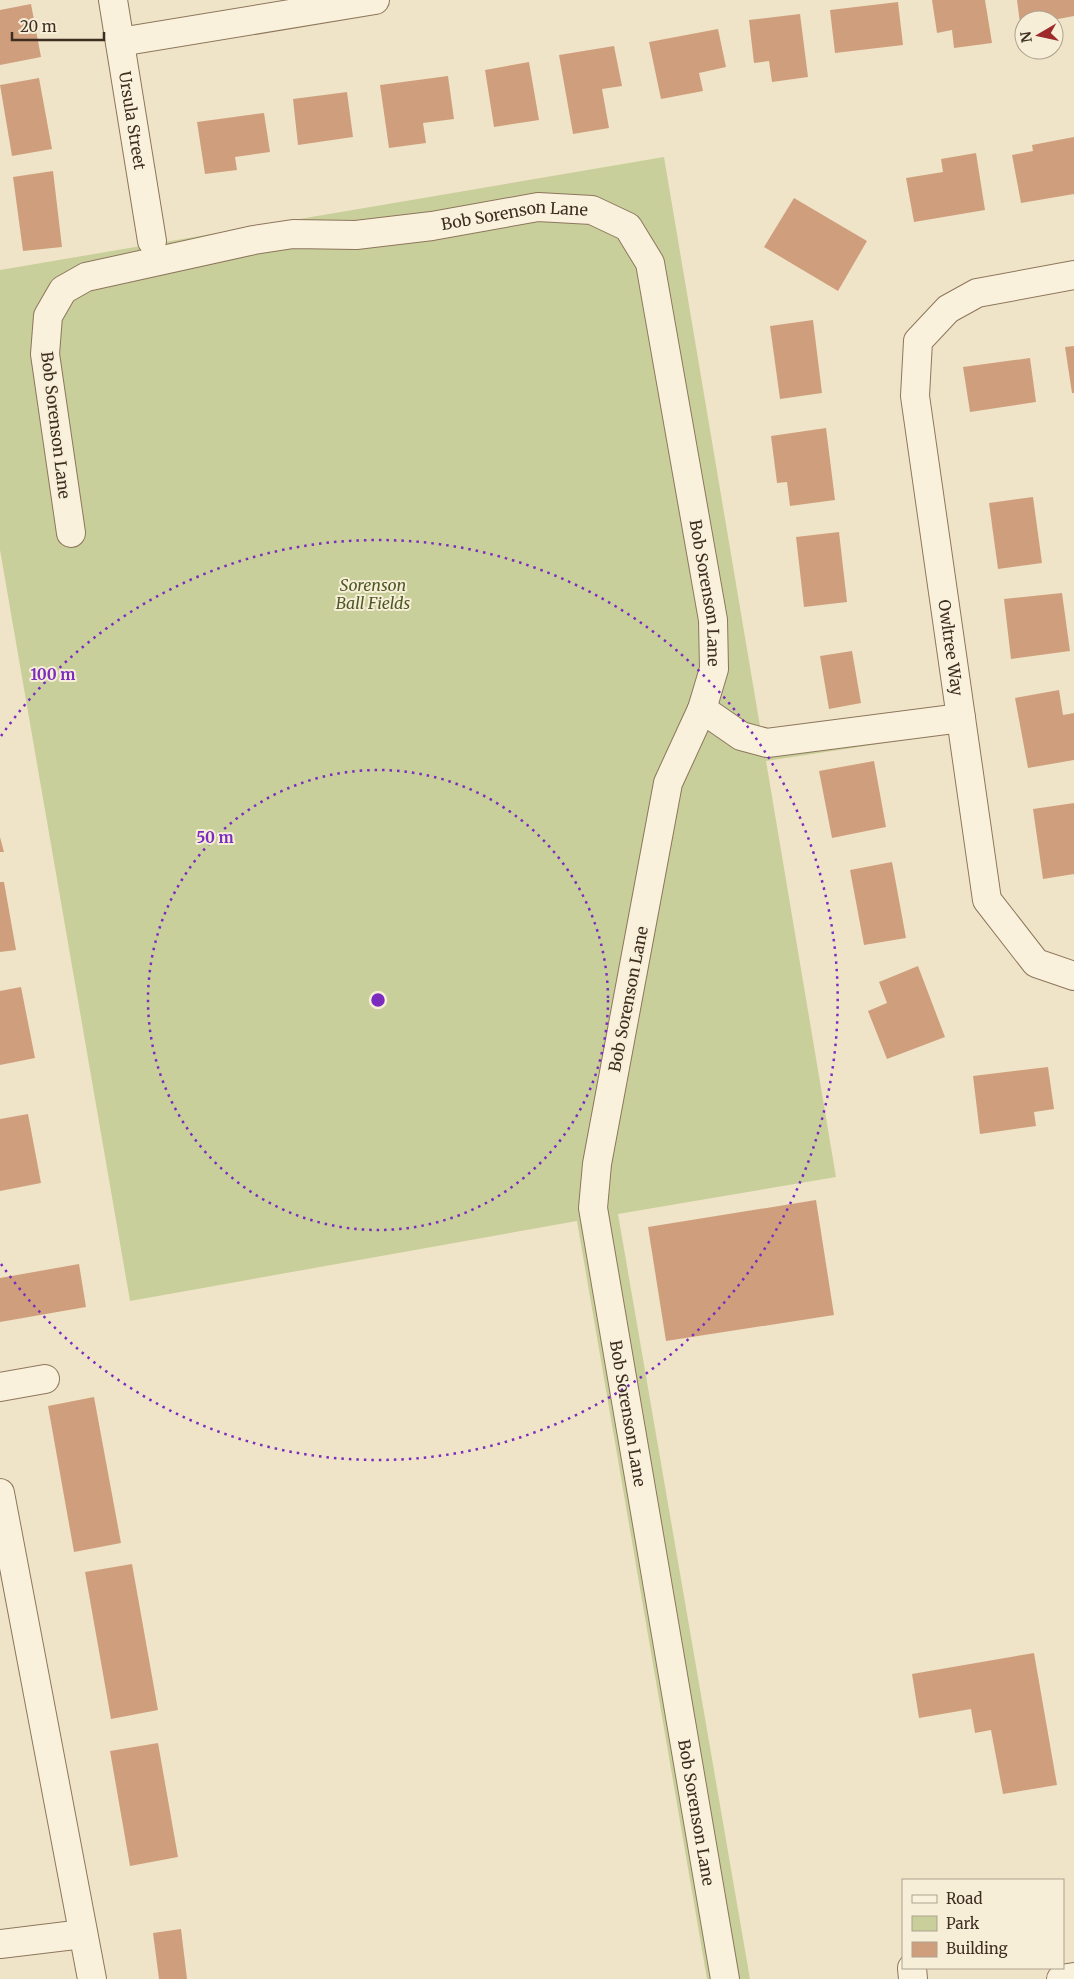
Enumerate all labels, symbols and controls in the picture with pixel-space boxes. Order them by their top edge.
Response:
scale bar [12,10,105,42]
north arrow [1014,10,1064,60]
text: 20 m [20,17,57,36]
text: N [1016,30,1036,44]
street label: Ursula Street [115,70,150,172]
street label: Bob Sorenson Lane [439,197,588,234]
street label: Bob Sorenson Lane [37,350,75,500]
street label: Bob Sorenson Lane [685,518,724,667]
park label: Sorenson Ball Fields [336,575,411,613]
street label: Owltree Way [934,598,968,698]
text: 100 m [31,665,75,684]
text: 50 m [196,828,234,847]
street label: Bob Sorenson Lane [604,924,652,1074]
centre of rings [369,991,387,1009]
street label: Bob Sorenson Lane [606,1339,651,1488]
street label: Bob Sorenson Lane [674,1738,719,1887]
legend [902,1879,1064,1969]
text: Road [946,1889,982,1908]
text: Park [946,1914,980,1933]
text: Building [946,1939,1008,1958]

